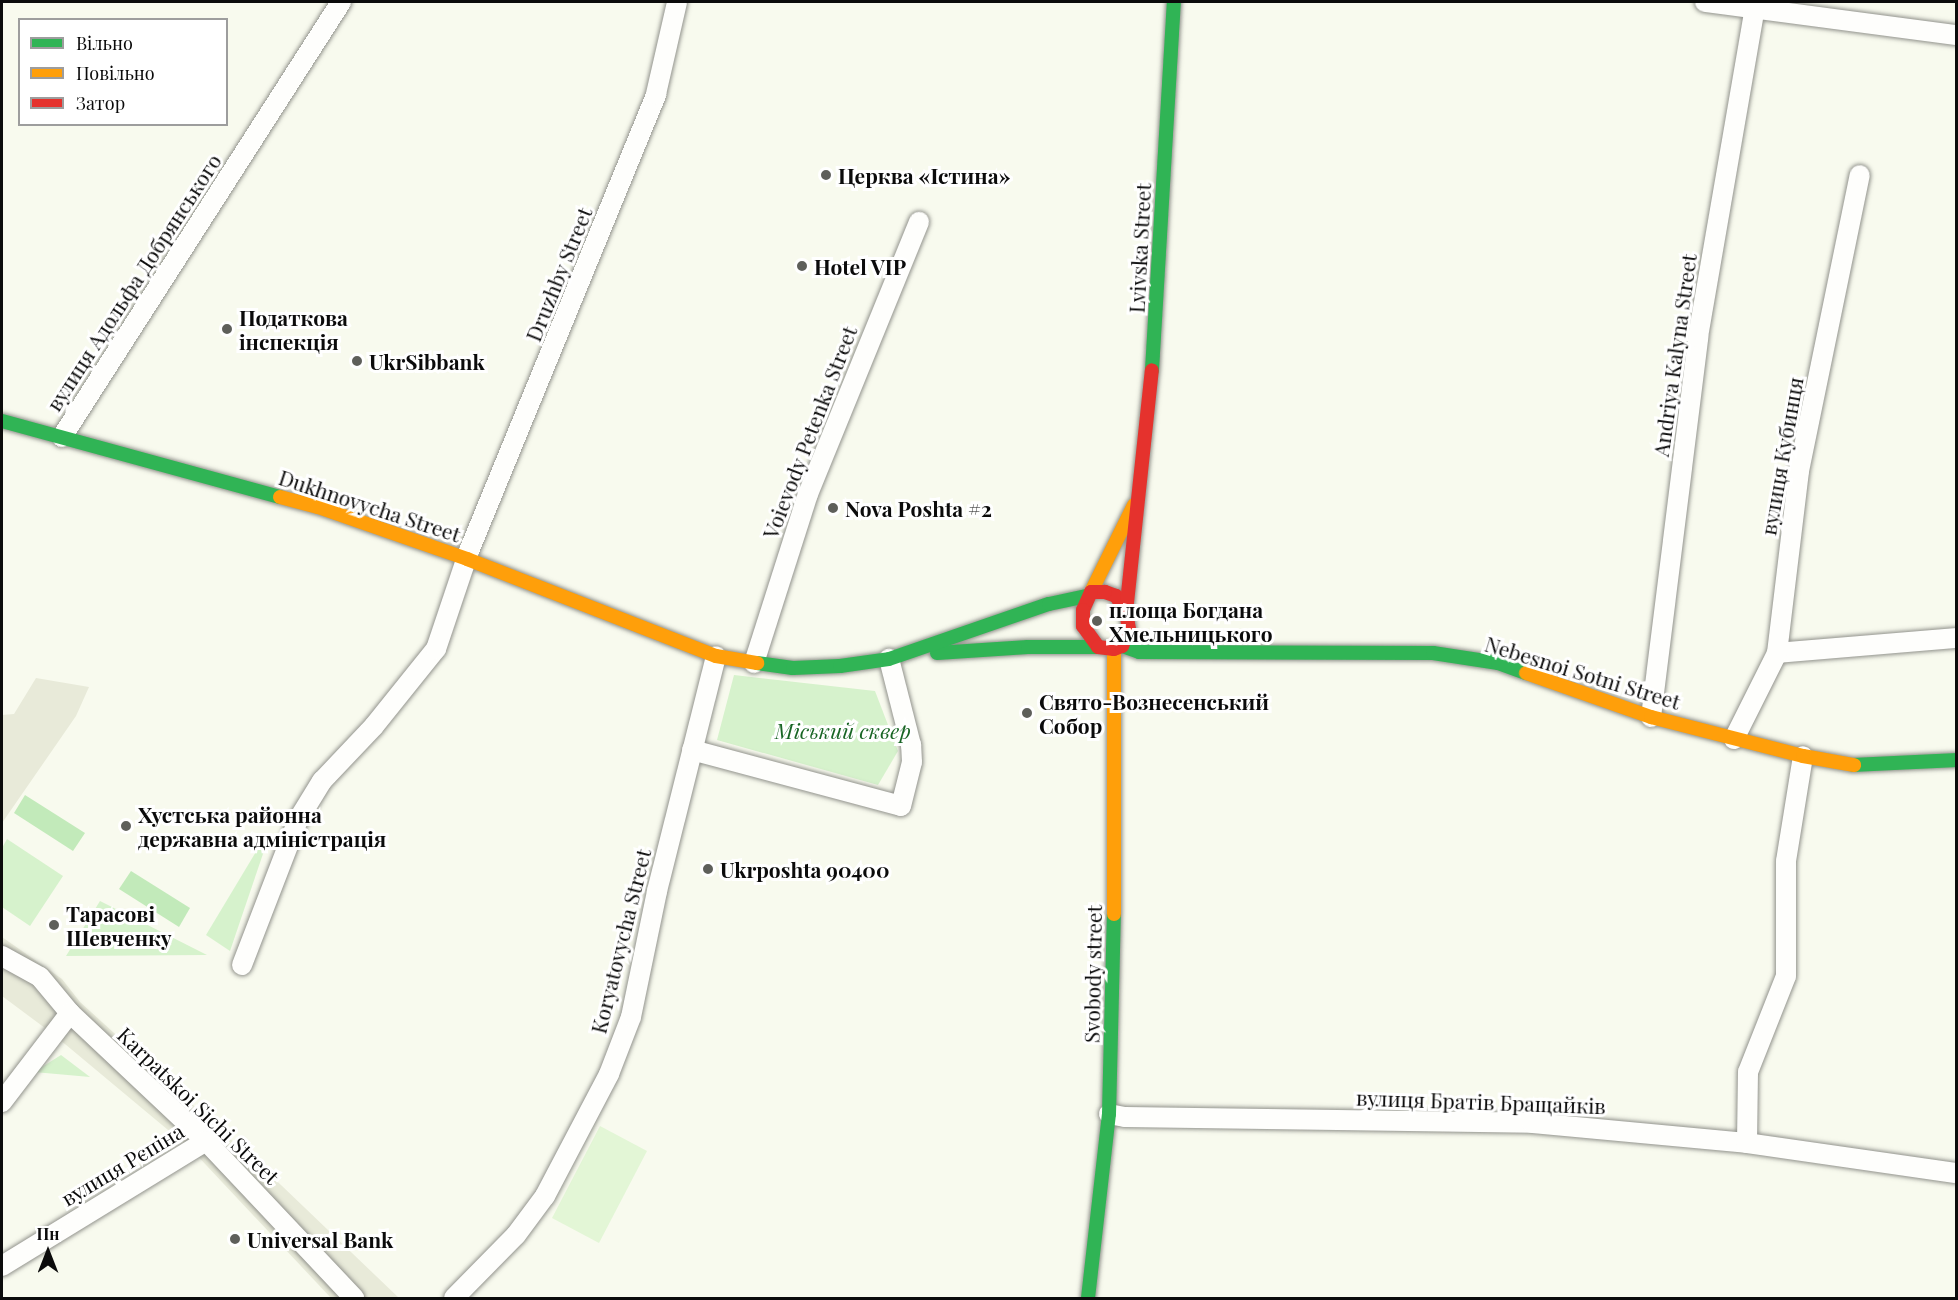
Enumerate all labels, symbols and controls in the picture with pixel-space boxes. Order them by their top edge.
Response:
legend [18,18,228,126]
text: Вільно [76,31,133,55]
text: Повільно [76,61,155,85]
text: Затор [76,91,125,115]
street label: вулиця Адольфа Добрянського [40,149,226,415]
place label: Церква «Істина» [838,162,1011,188]
marker: Церква «Істина» [819,168,833,182]
street label: Lvivska Street [1123,182,1155,314]
street label: Druzhby Street [520,203,596,345]
street label: Andriya Kalyna Street [1647,252,1701,458]
place label: Hotel VIP [814,253,907,279]
marker: Hotel VIP [795,259,809,273]
place label: Податкова інспекція [239,304,348,354]
marker: Податкова інспекція [220,322,234,336]
street label: Voievody Petenka Street [757,322,861,542]
place label: UkrSibbank [369,348,485,374]
marker: UkrSibbank [350,354,364,368]
street label: вулиця Кубинця [1755,375,1807,537]
street label: Dukhnovycha Street [276,464,464,546]
place label: Nova Poshta #2 [845,495,992,521]
marker: Nova Poshta #2 [826,501,840,515]
place label: площа Богдана Хмельницького [1109,596,1273,646]
marker: площа Богдана Хмельницького [1090,614,1104,628]
street label: Nebesnoi Sotni Street [1482,630,1684,714]
place label: Свято-Вознесенський Собор [1039,688,1269,738]
marker: Свято-Вознесенський Собор [1020,706,1034,720]
park label: Міський сквер [775,717,911,743]
place label: Хустська районна державна адміністрація [138,801,386,851]
marker: Хустська районна державна адміністрація [119,819,133,833]
street label: Koryatovycha Street [585,846,655,1036]
place label: Ukrposhta 90400 [720,856,890,882]
marker: Ukrposhta 90400 [701,862,715,876]
place label: Тарасові Шевченку [66,900,172,950]
street label: Svobody street [1078,904,1106,1044]
marker: Тарасові Шевченку [47,918,61,932]
street label: Karpatskoi Sichi Street [113,1021,285,1189]
street label: вулиця Братів Бращайків [1356,1084,1606,1118]
street label: вулиця Рєпіна [56,1117,188,1211]
north arrow [18,1222,78,1282]
text: Пн [37,1223,60,1244]
place label: Universal Bank [247,1226,393,1252]
marker: Universal Bank [228,1232,242,1246]

